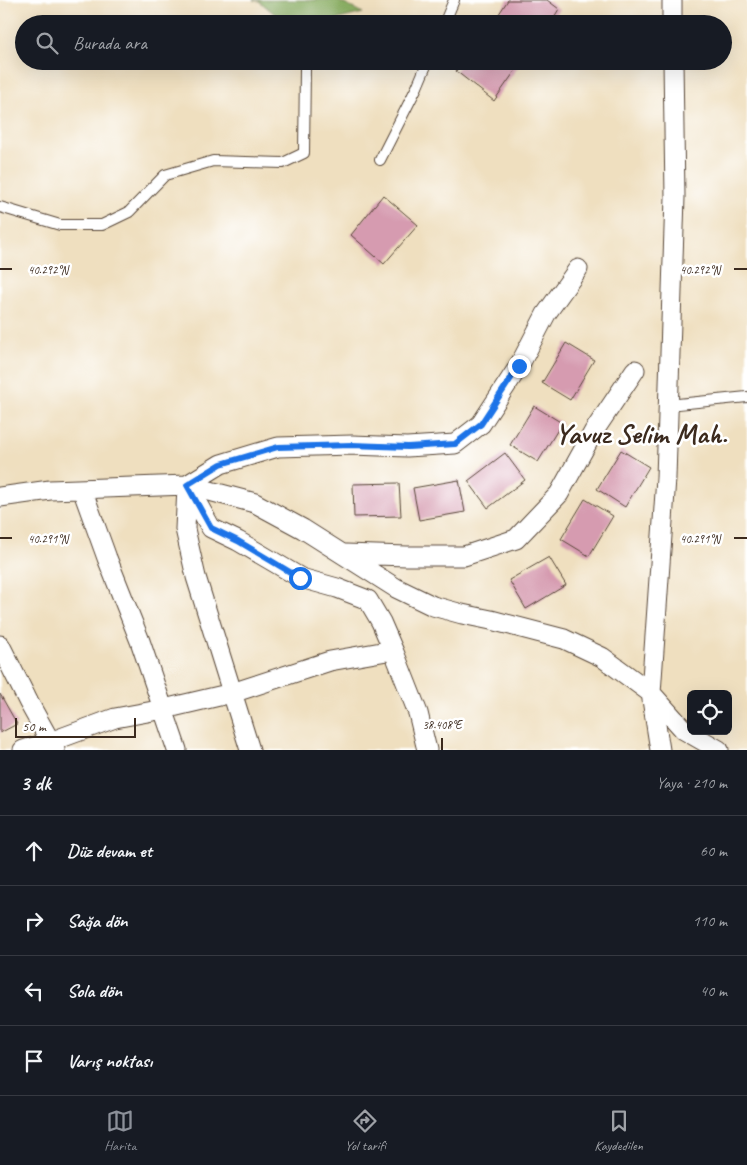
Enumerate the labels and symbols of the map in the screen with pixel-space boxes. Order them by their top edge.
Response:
text: 40.292°N [28,262,70,278]
text: 40.292°N [680,262,722,278]
route end [508,355,531,378]
district label: Yavuz Selim Mah. [555,415,728,452]
text: 40.291°N [28,531,70,547]
text: 40.291°N [680,531,722,547]
route start [289,567,312,590]
scale bar [15,715,136,738]
text: 38.408°E [422,717,463,733]

